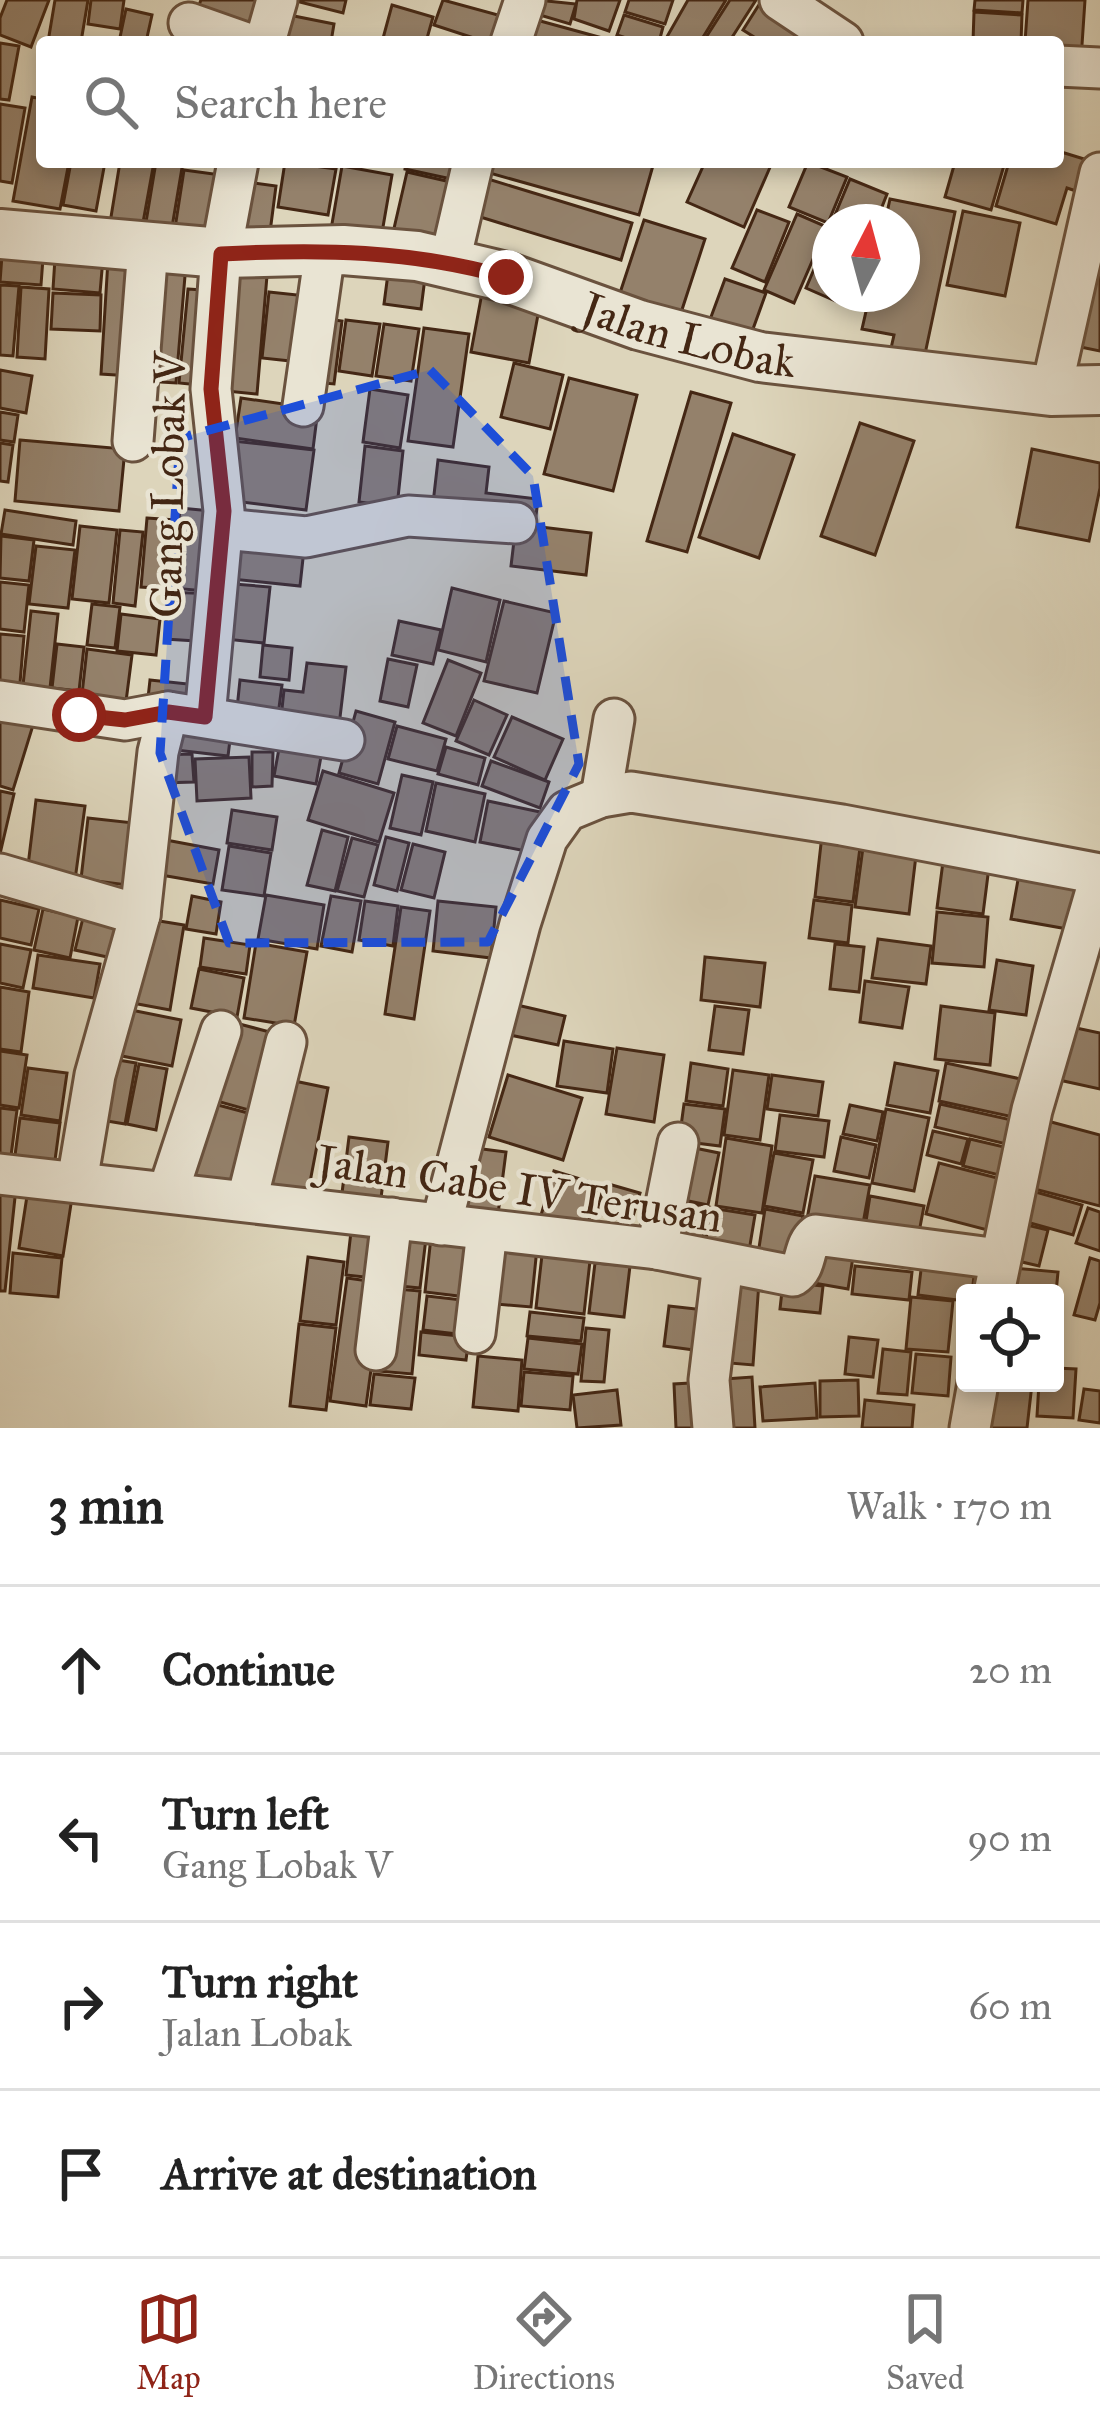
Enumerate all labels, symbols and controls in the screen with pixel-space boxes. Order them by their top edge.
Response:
search box [36,36,1064,168]
icon: search [78,69,144,135]
text: Search here [174,75,387,130]
north arrow [812,204,920,312]
route end [479,250,533,304]
street label: Jalan Lobak [570,278,799,389]
street label: Gang Lobak V [138,350,197,618]
route start [52,688,106,742]
street label: Jalan Cabe IV Terusan [309,1132,726,1244]
map controls [956,1284,1064,1392]
button: locate [956,1284,1064,1392]
text: 3 min [48,1475,164,1537]
text: Walk · 170 m [846,1482,1052,1530]
icon: ahead [48,1637,114,1703]
text: Continue [162,1642,335,1697]
text: 20 m [969,1646,1052,1694]
text: Turn left [162,1786,329,1841]
icon: left [48,1805,114,1871]
text: 90 m [967,1814,1052,1862]
text: Gang Lobak V [162,1841,392,1889]
text: Turn right [162,1954,358,2009]
icon: right [48,1973,114,2039]
text: 60 m [968,1982,1052,2030]
text: Jalan Lobak [162,2009,352,2057]
icon: arrive [48,2141,114,2207]
text: Arrive at destination [162,2146,537,2201]
tab: Map [136,2286,202,2398]
tab: Directions [473,2286,615,2398]
tab: Saved [886,2286,964,2398]

